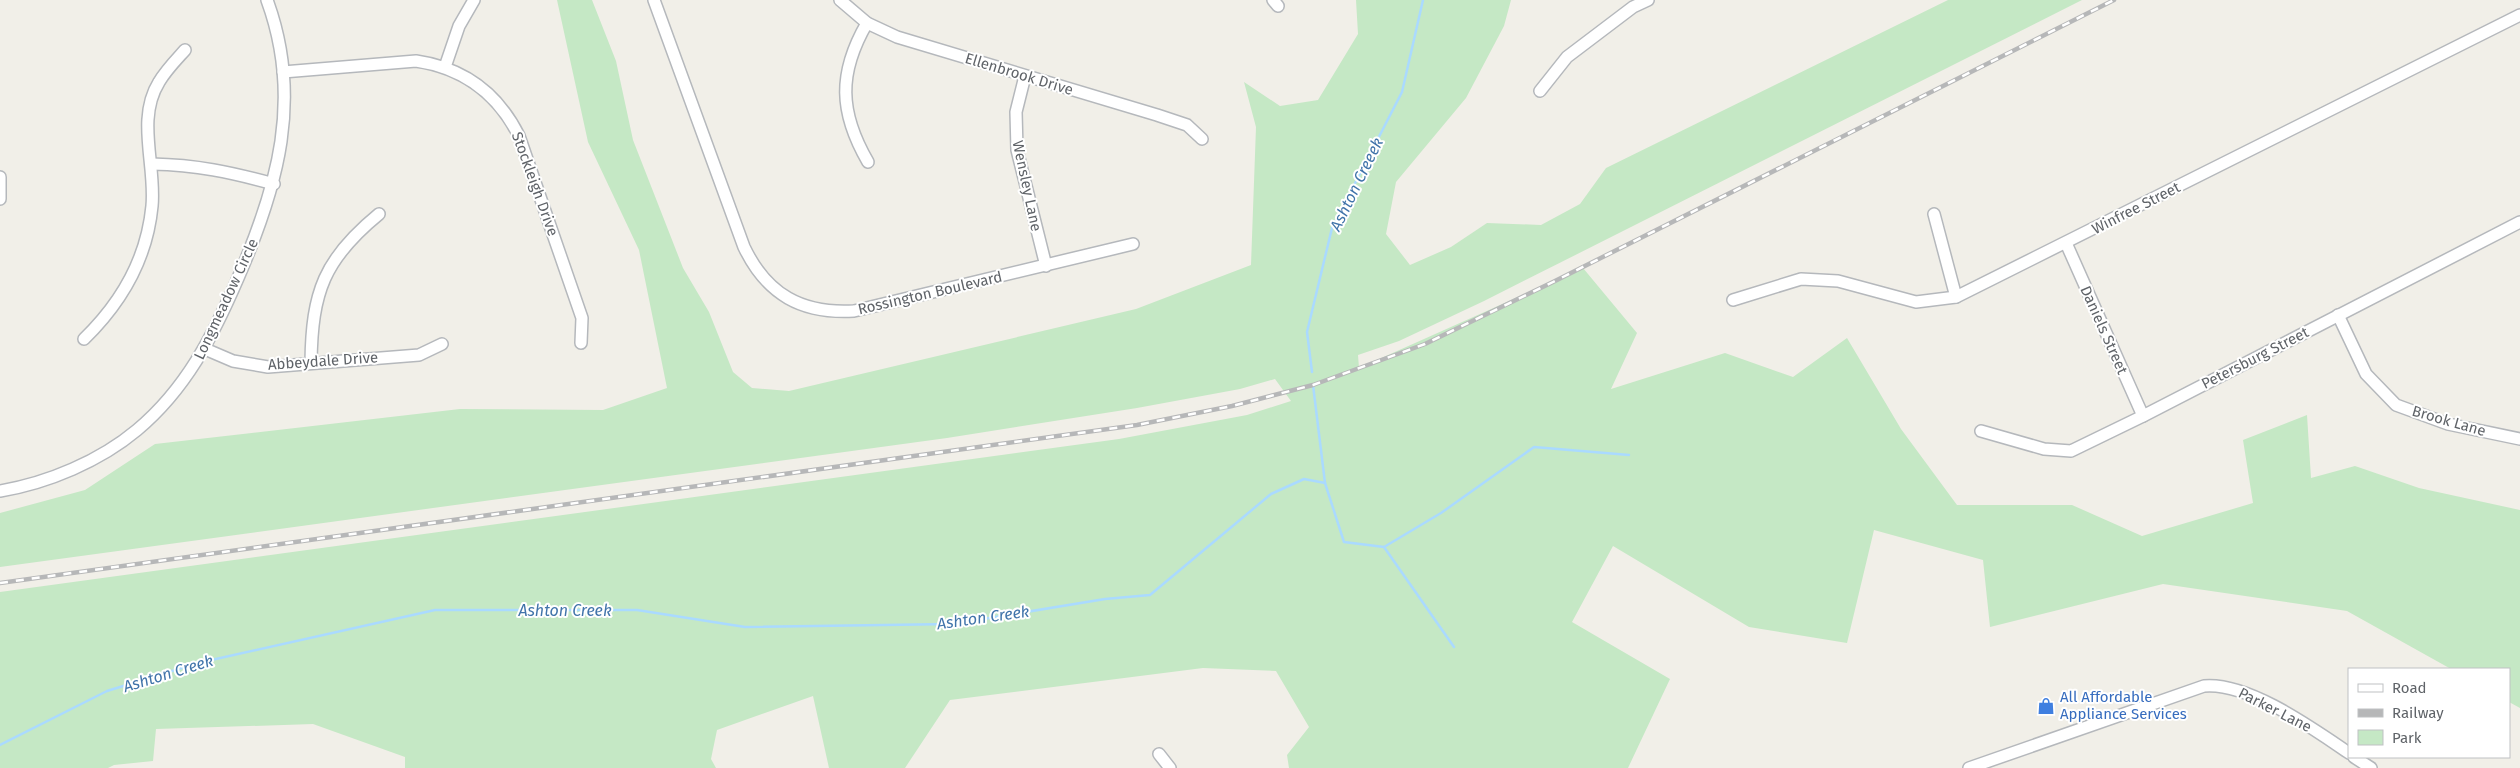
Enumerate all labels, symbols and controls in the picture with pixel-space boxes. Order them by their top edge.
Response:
street label: Ellenbrook Drive [963,49,1075,99]
street label: Stockleigh Drive [508,129,562,239]
water label: Ashton Creeek [1325,134,1387,235]
street label: Wensley Lane [1009,139,1045,233]
street label: Winfree Street [2089,178,2184,238]
street label: Longmeadow Circle [190,236,262,362]
street label: Rossington Boulevard [856,268,1004,318]
street label: Daniels Street [2076,283,2132,378]
street label: Petersburg Street [2198,323,2312,393]
street label: Abbeydale Drive [267,348,379,374]
street label: Brook Lane [2410,402,2488,440]
water label: Ashton Creek [517,601,612,620]
water label: Ashton Creek [935,602,1031,634]
water label: Ashton Creek [120,651,216,696]
legend [2348,668,2510,758]
text: Road [2392,679,2427,697]
street label: Parker Lane [2235,684,2315,736]
place label: All Affordable Appliance Services [2060,688,2187,723]
shop icon: All Affordable Appliance Services [2036,696,2056,716]
text: Railway [2392,704,2444,722]
text: Park [2392,729,2422,747]

